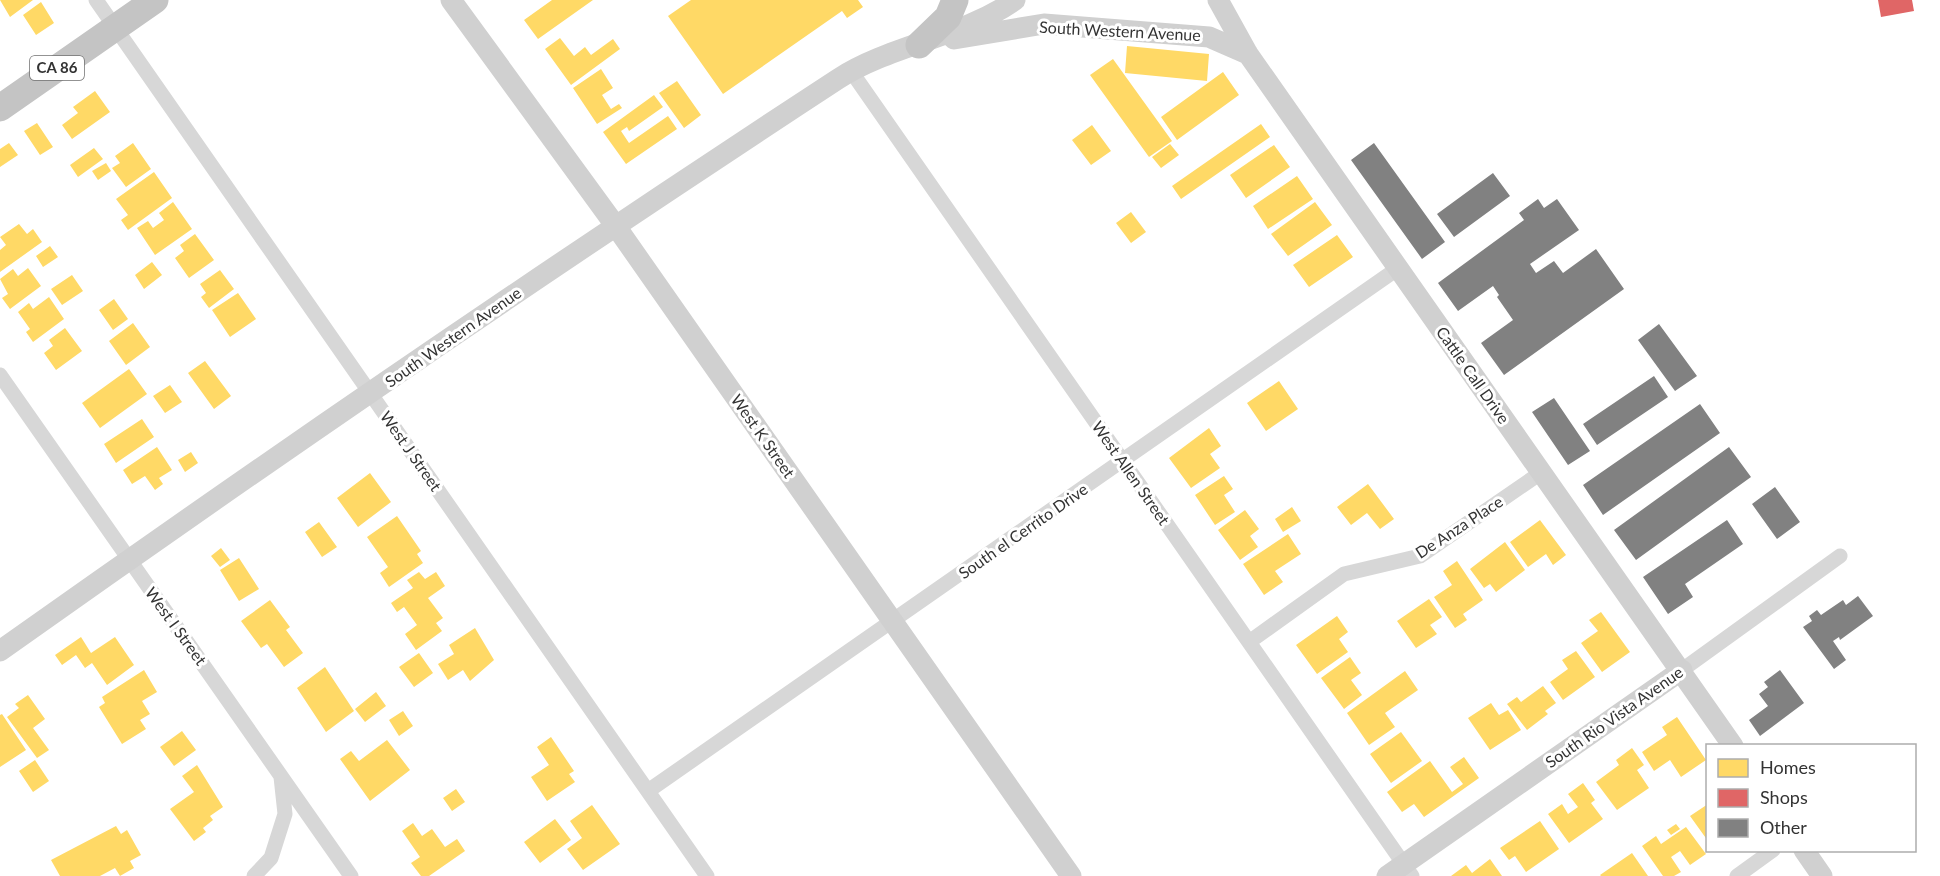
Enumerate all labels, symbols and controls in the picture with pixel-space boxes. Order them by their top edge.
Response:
street label: South Western Avenue [1039,17,1201,44]
road number: CA 86 [30,56,84,80]
street label: South Western Avenue [381,282,524,391]
street label: Cattle Call Drive [1433,322,1514,427]
street label: West K Street [728,390,799,481]
street label: West J Street [377,407,446,495]
street label: West Allen Street [1089,417,1174,528]
street label: South el Cerrito Drive [955,479,1091,582]
street label: De Anza Place [1411,491,1506,562]
street label: West I Street [142,583,211,669]
street label: South Rio Vista Avenue [1541,662,1686,771]
legend [1706,744,1916,852]
text: Homes [1760,756,1816,778]
text: Shops [1760,786,1808,808]
text: Other [1760,816,1807,838]

